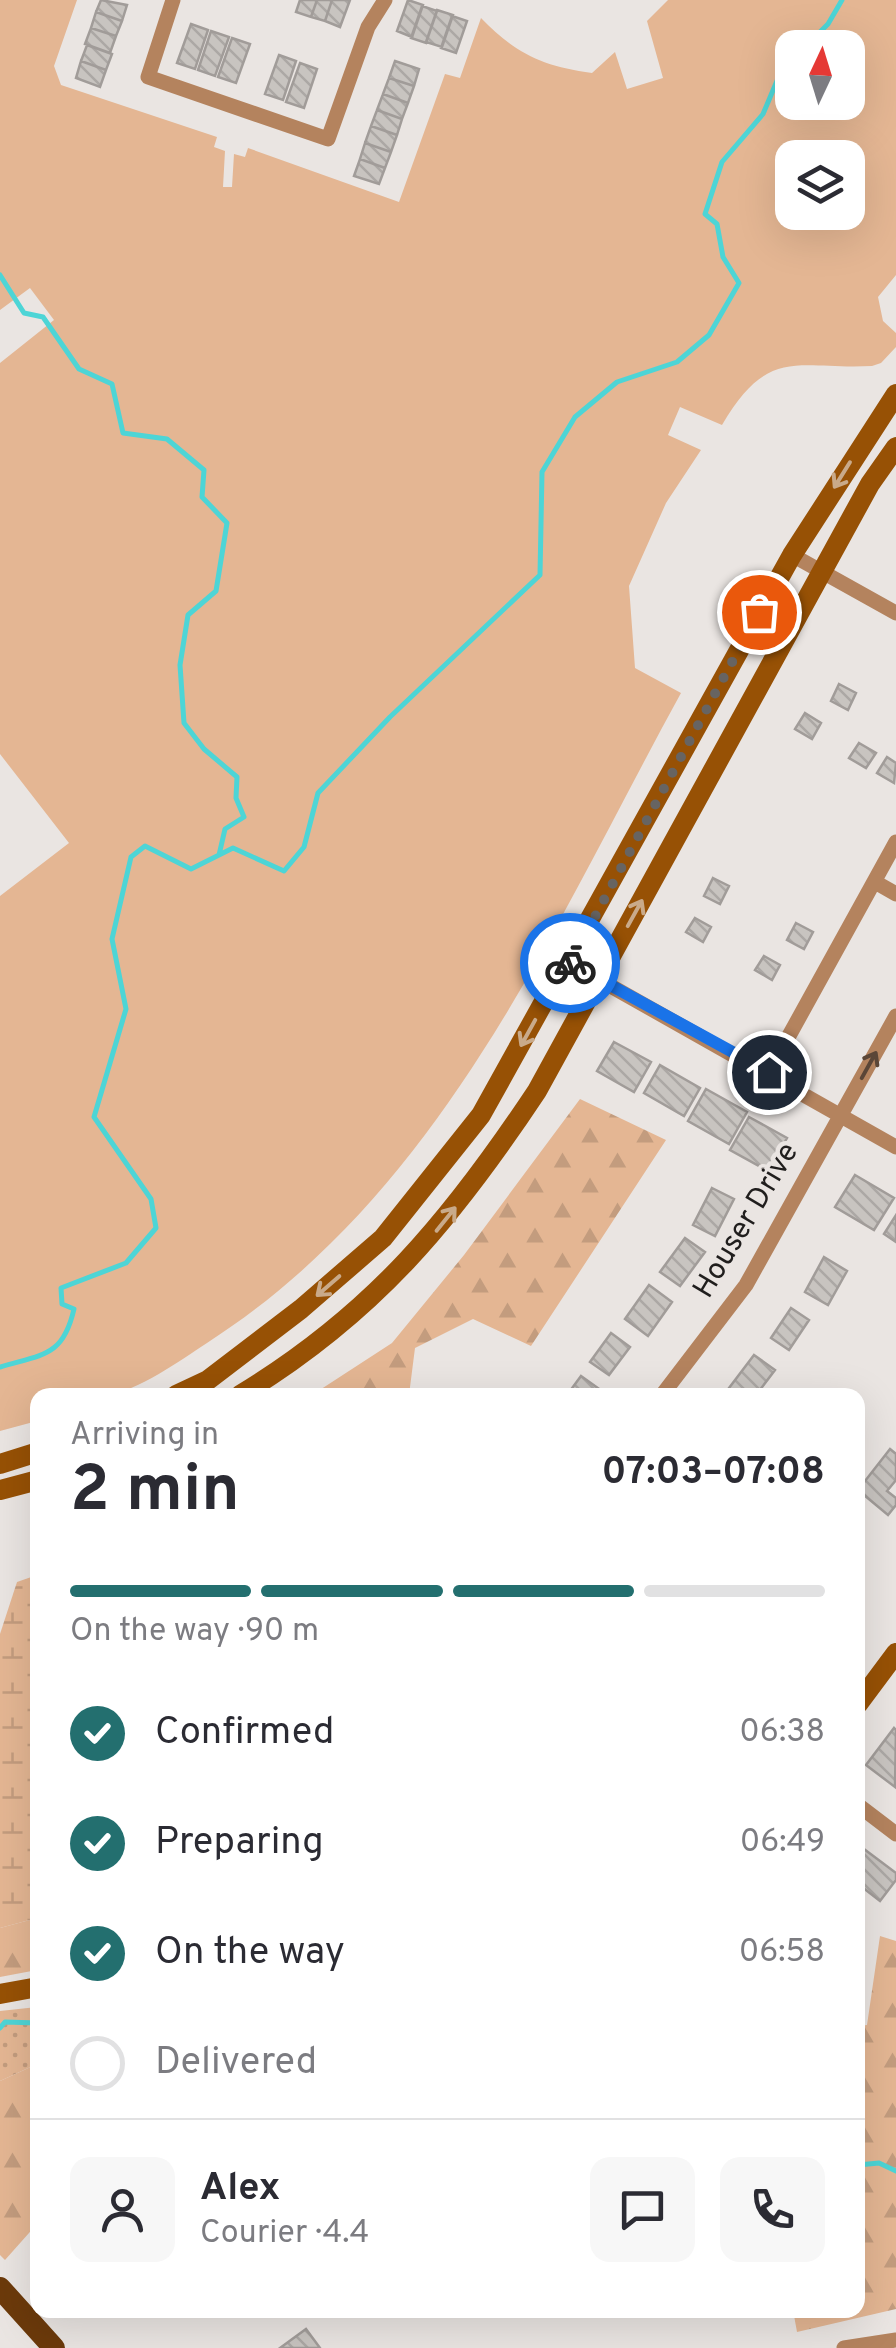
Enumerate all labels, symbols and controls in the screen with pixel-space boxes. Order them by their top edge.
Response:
north arrow [775,30,865,120]
map controls [775,30,865,230]
button: layers [775,140,865,230]
one-way arrow [832,460,853,489]
pin [717,570,802,655]
icon: bag [732,585,787,640]
one-way arrow [625,899,645,929]
courier [520,913,620,1013]
icon: bike [543,936,598,991]
one-way arrow [518,1018,538,1046]
pin [727,1030,812,1115]
icon: home [742,1045,797,1100]
one-way arrow [859,1051,879,1081]
street label: Houser Drive [686,1137,808,1305]
one-way arrow [435,1207,457,1233]
one-way arrow [316,1274,341,1297]
text: Arriving in [70,1416,219,1456]
text: 07:03–07:08 [602,1449,825,1498]
text: 2 min [70,1452,240,1534]
text: On the way · 90 m [70,1612,319,1652]
icon: check [70,1706,125,1761]
text: Confirmed [155,1709,334,1758]
text: 06:38 [739,1713,825,1753]
icon: check [70,1816,125,1871]
text: Preparing [155,1819,324,1868]
text: 06:49 [740,1823,825,1863]
icon: check [70,1926,125,1981]
text: On the way [155,1929,345,1978]
text: 06:58 [739,1933,825,1973]
text: Delivered [155,2039,317,2088]
button: person [70,2157,175,2262]
button: chat [590,2157,695,2262]
button: phone [720,2157,825,2262]
text: Alex [200,2165,280,2214]
text: Courier · 4.4 [200,2214,369,2254]

